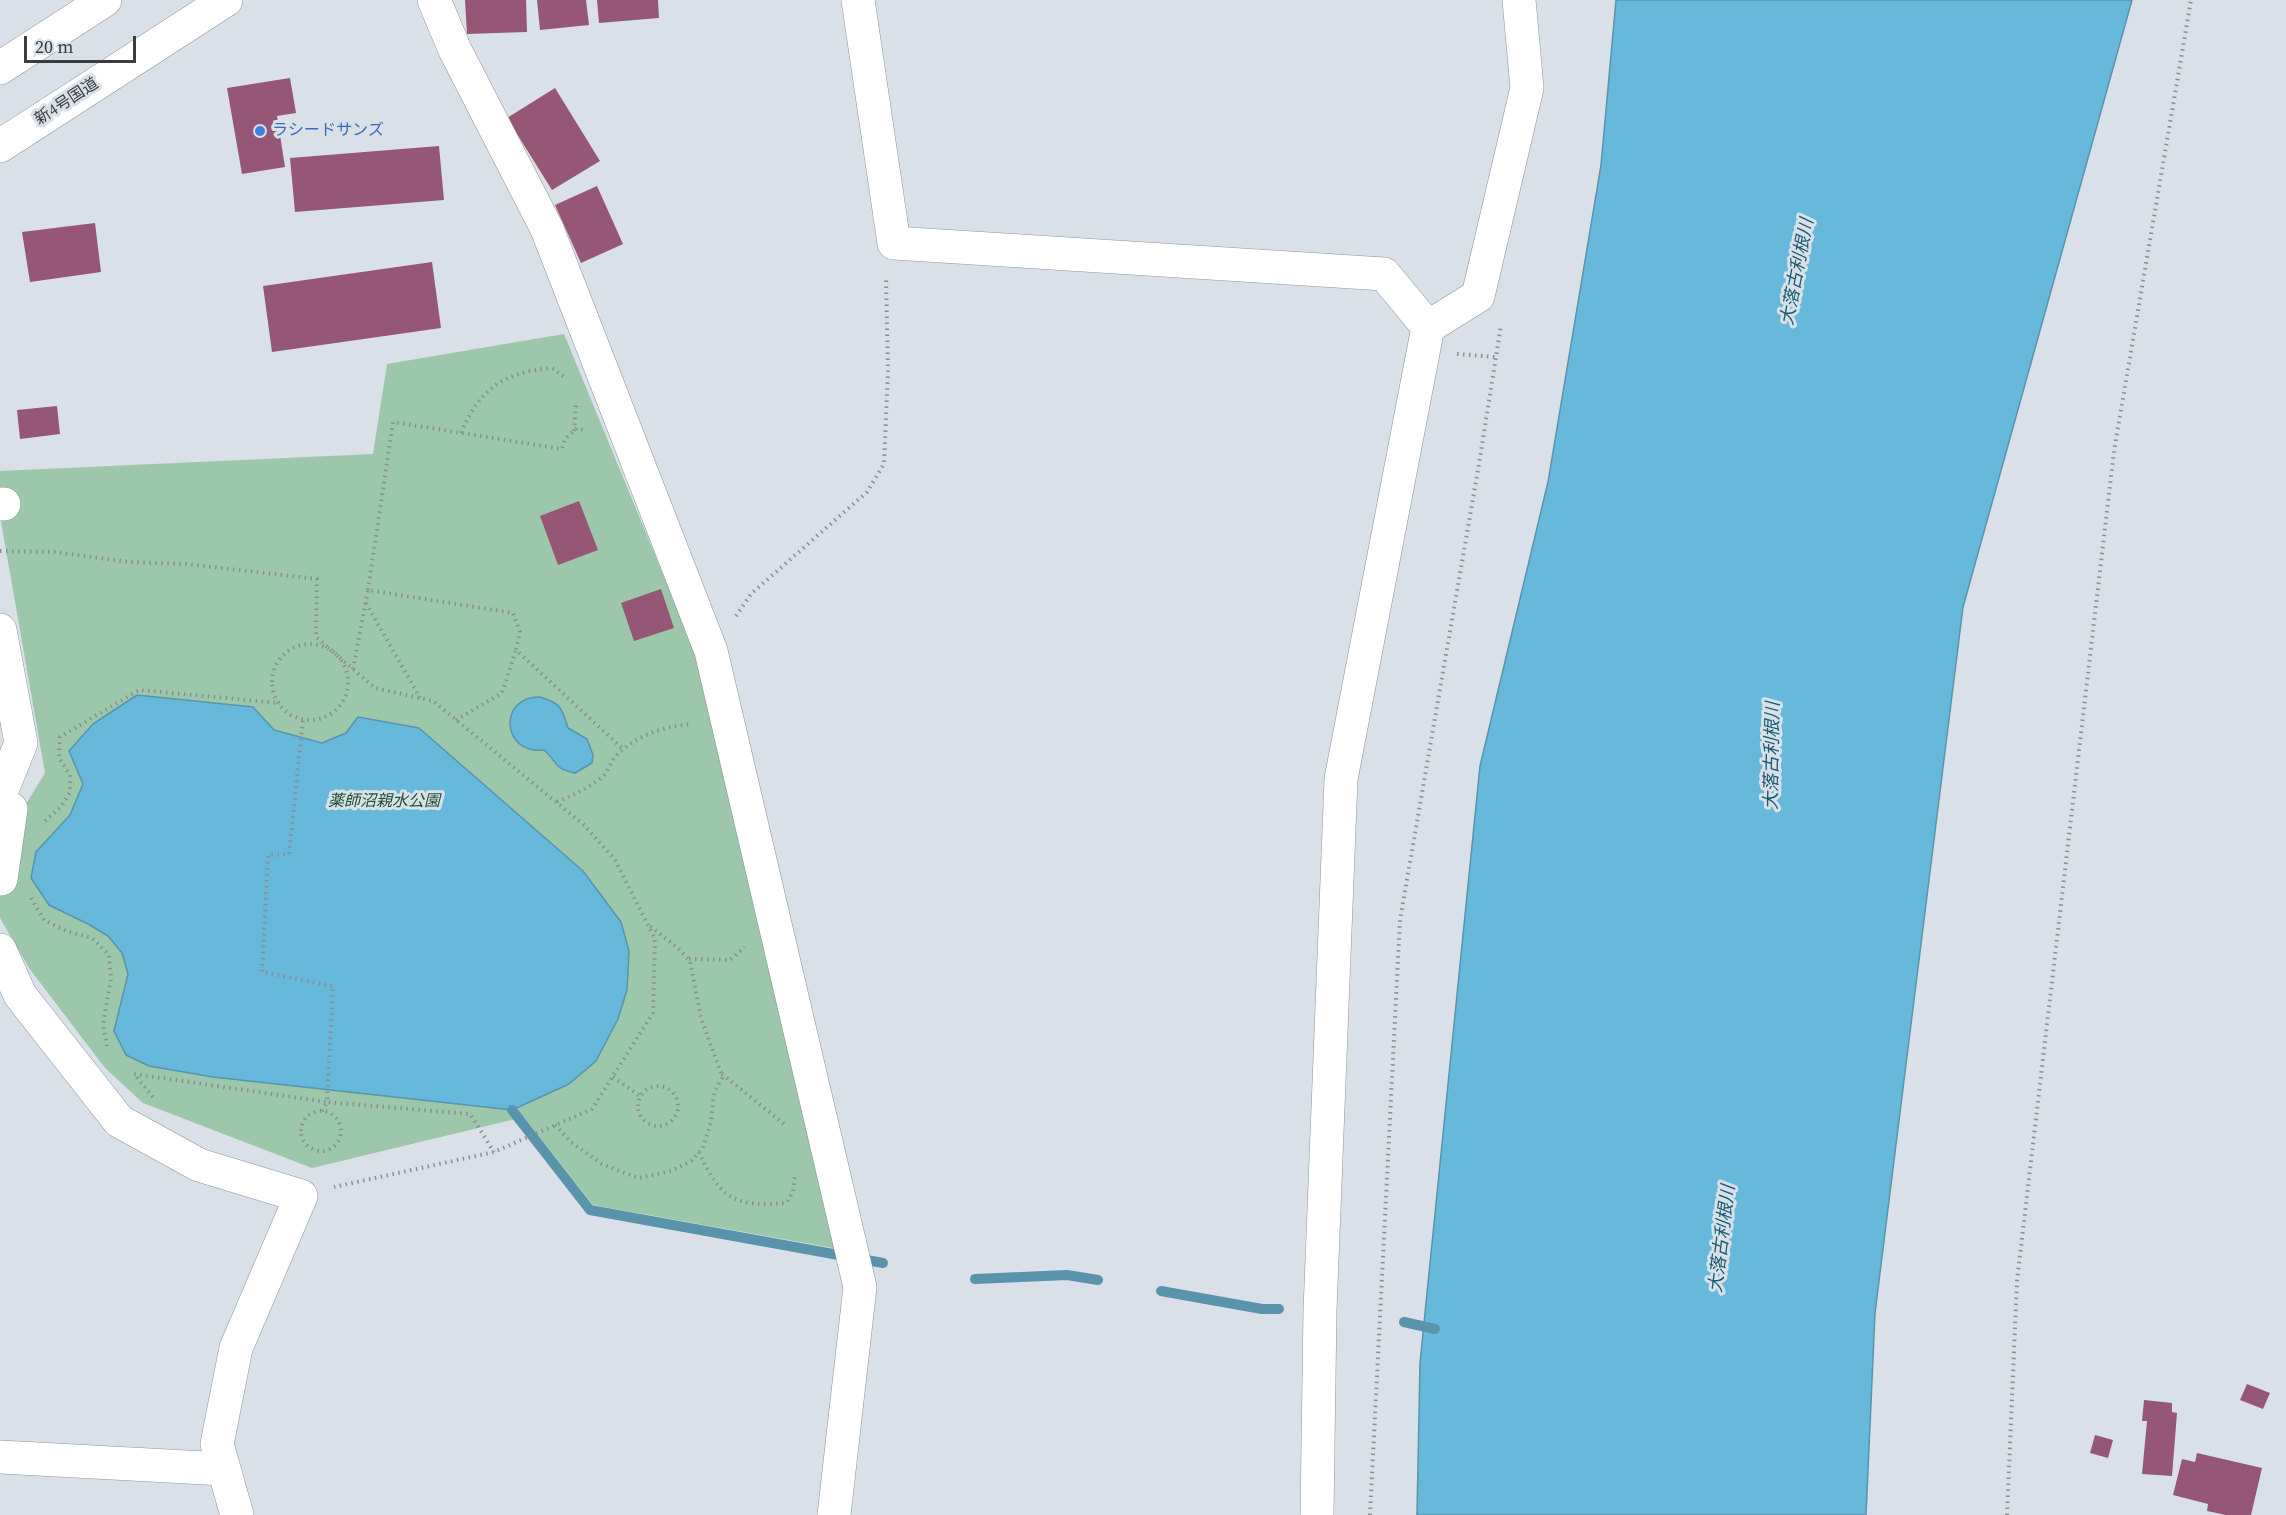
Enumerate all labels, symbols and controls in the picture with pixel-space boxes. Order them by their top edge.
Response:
scale bar [27,24,140,62]
text: 20 m [35,34,73,59]
street label: 新4号国道 [32,74,102,130]
place label: ラシードサンズ [272,121,384,141]
marker: ラシードサンズ [253,124,267,138]
water label: 大落古利根川 [1777,217,1819,327]
water label: 大落古利根川 [1761,702,1785,810]
park label: 薬師沼親水公園 [328,792,440,812]
water label: 大落古利根川 [1706,1184,1740,1294]

